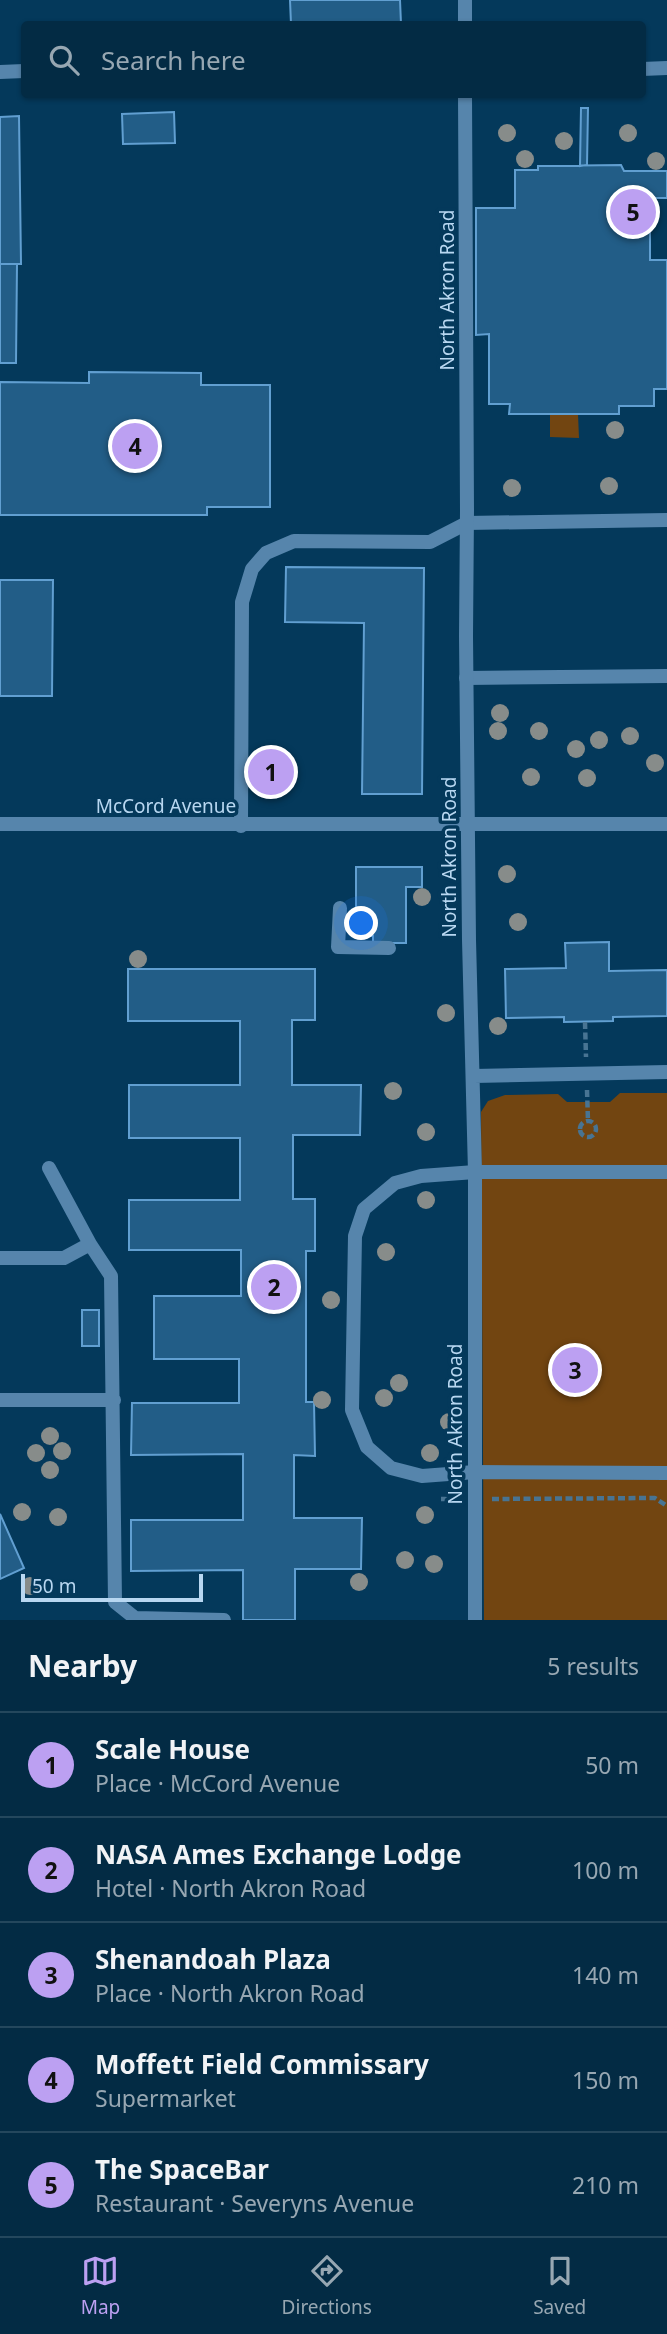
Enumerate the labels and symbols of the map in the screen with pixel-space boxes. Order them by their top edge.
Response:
pin: 5 [610,186,656,238]
street label: North Akron Road [434,210,460,370]
pin: 4 [112,420,158,472]
pin: 1 [248,746,294,798]
street label: North Akron Road [436,777,462,937]
street label: McCord Avenue [96,793,236,819]
your location [344,906,378,940]
pin: 2 [251,1261,297,1313]
street label: North Akron Road [442,1344,468,1504]
pin: 3 [552,1344,598,1396]
scale bar [21,1571,203,1603]

